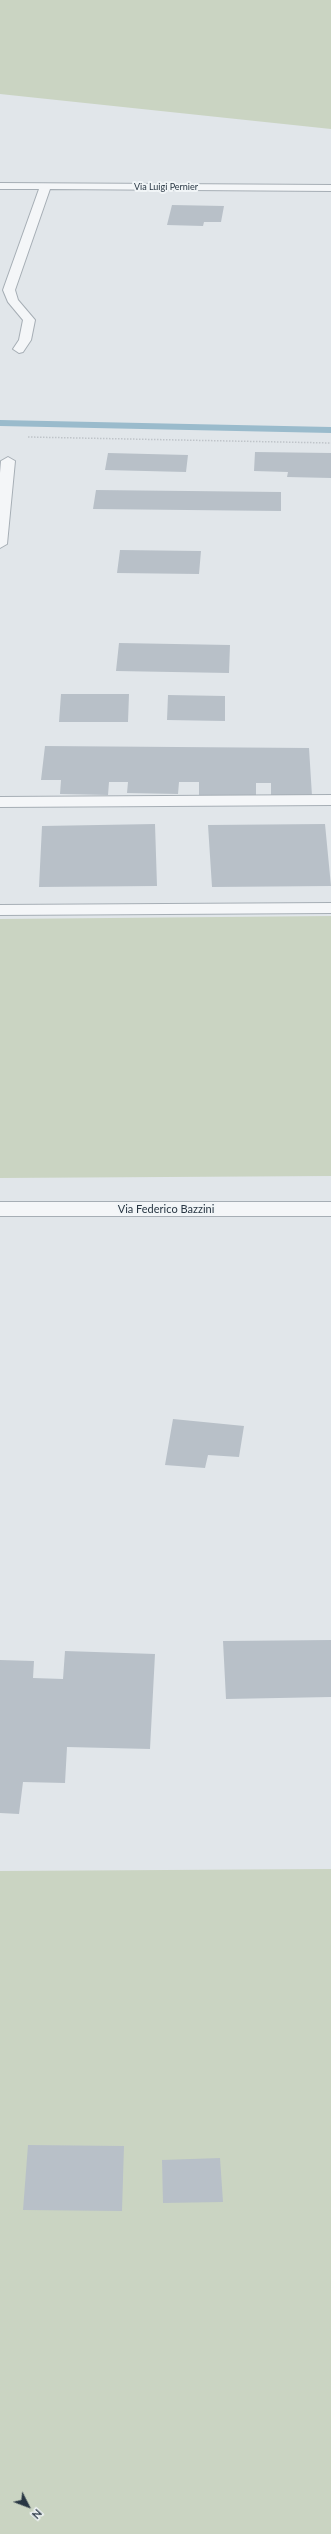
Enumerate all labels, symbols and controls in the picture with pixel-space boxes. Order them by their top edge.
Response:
street label: Via Luigi Pernier [134,182,198,192]
street label: Via Federico Bazzini [118,1202,214,1216]
north arrow [8,2486,48,2526]
text: N [30,2507,45,2522]

